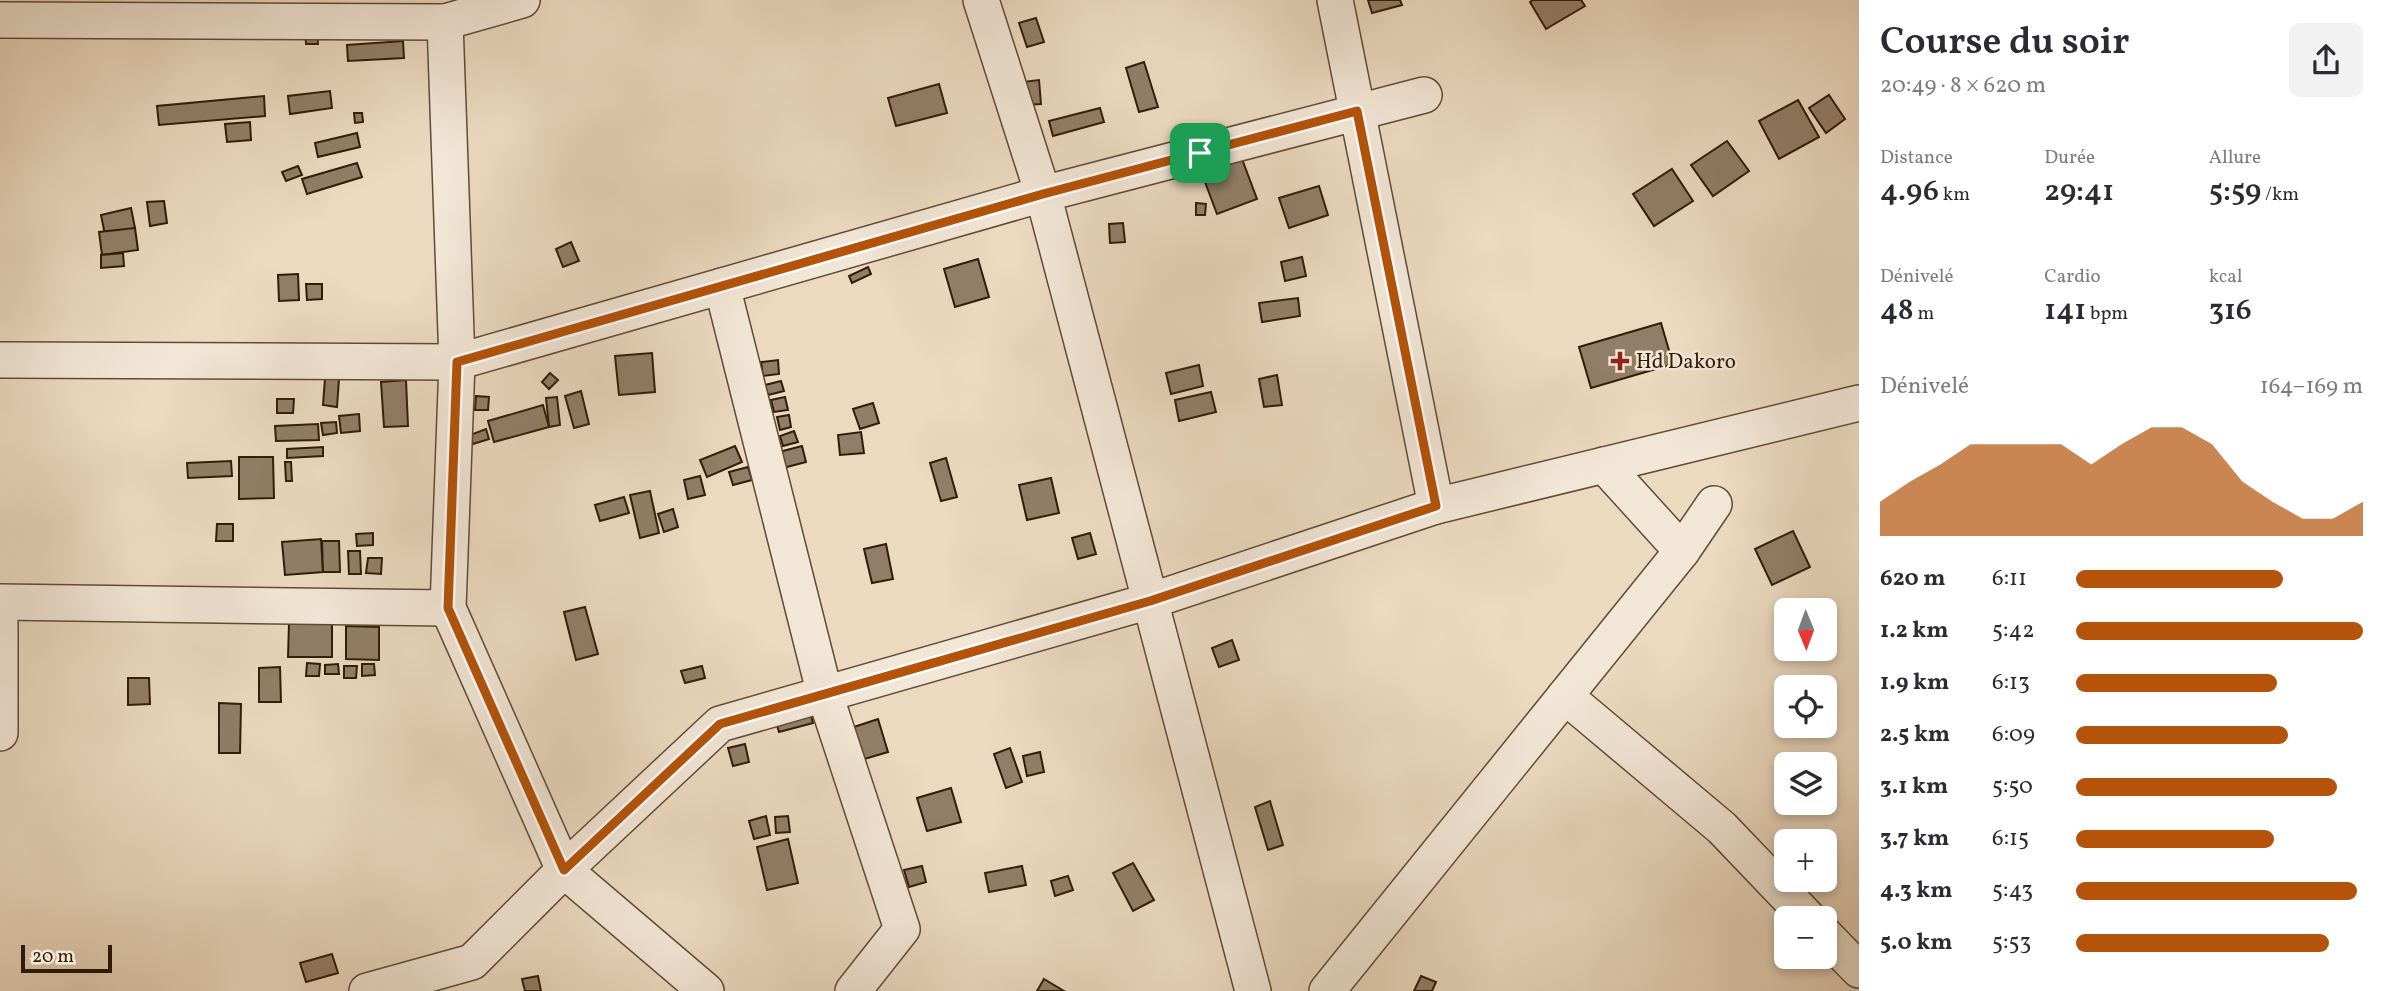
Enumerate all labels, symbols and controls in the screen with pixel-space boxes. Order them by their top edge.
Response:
text: Course du soir [1880,17,2130,70]
button: share [2289,23,2363,97]
text: 20:49 · 8 × 620 m [1880,70,2046,102]
pin [1170,123,1230,183]
icon: arrive [1181,134,1219,172]
text: Distance [1880,145,1953,171]
text: Durée [2044,145,2095,171]
text: Allure [2209,145,2261,171]
text: 4.96 [1880,171,1939,213]
text: 29:41 [2044,171,2114,213]
text: 5:59 [2209,171,2261,213]
text: km [1939,182,1970,208]
text: /km [2261,182,2299,208]
text: Dénivelé [1880,264,1953,290]
text: Cardio [2044,264,2101,290]
text: kcal [2209,264,2242,290]
text: 48 [1880,290,1914,332]
text: 141 [2044,290,2086,332]
text: 316 [2209,290,2252,332]
text: m [1914,301,1934,327]
text: bpm [2086,301,2128,327]
place label: Hd Dakoro [1636,348,1736,377]
marker: Hd Dakoro [1610,351,1630,371]
text: Dénivelé [1880,371,1969,403]
text: 164–169 m [2260,371,2363,403]
text: 620 m [1880,563,1946,595]
text: 6:11 [1992,563,2027,595]
north arrow [1774,598,1838,662]
map controls [1774,598,1837,969]
text: 1.2 km [1880,615,1949,647]
text: 5:42 [1992,615,2035,647]
text: 1.9 km [1880,667,1949,699]
text: 6:13 [1992,667,2030,699]
button: locate [1774,675,1837,738]
text: 2.5 km [1880,719,1950,751]
text: 6:09 [1992,719,2035,751]
button: layers [1774,752,1837,815]
text: 3.1 km [1880,771,1948,803]
text: 5:50 [1992,771,2033,803]
text: 3.7 km [1880,823,1949,855]
text: 6:15 [1992,823,2029,855]
button: + [1774,829,1837,892]
text: 4.3 km [1880,875,1953,907]
text: 5:43 [1992,875,2033,907]
button: − [1774,906,1837,969]
text: 5.0 km [1880,927,1953,959]
text: 5:53 [1992,927,2031,959]
scale bar [21,942,112,974]
text: 20 m [32,944,74,970]

